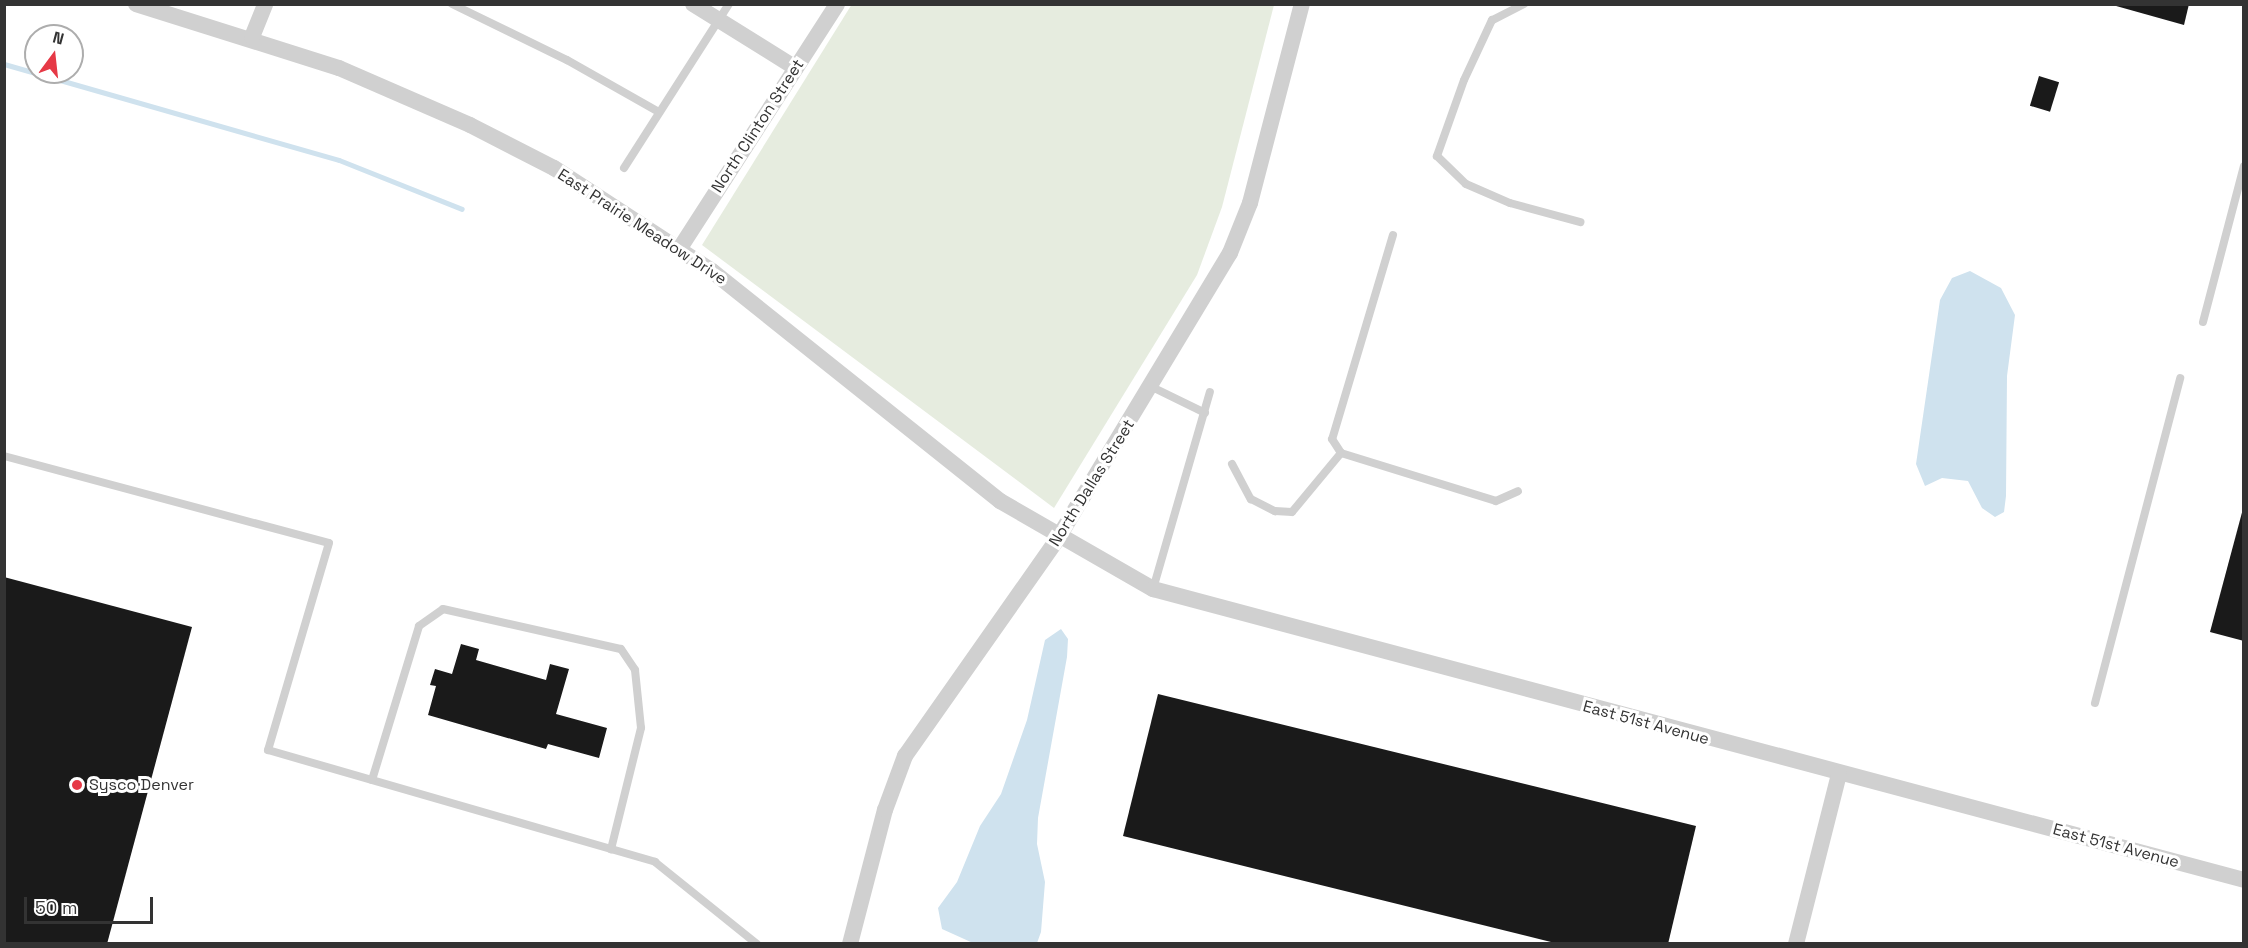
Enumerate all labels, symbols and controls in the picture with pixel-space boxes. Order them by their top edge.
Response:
north arrow [24,24,84,84]
text: N [50,27,66,50]
street label: North Clinton Street [708,56,808,196]
street label: East Prairie Meadow Drive [554,165,730,289]
street label: North Dallas Street [1045,416,1139,550]
street label: East 51st Avenue [1581,697,1711,749]
place label: Sysco Denver [89,775,194,795]
marker: Sysco Denver [70,778,84,792]
street label: East 51st Avenue [2051,820,2181,872]
scale bar [27,885,156,923]
text: 50 m [35,896,77,919]

